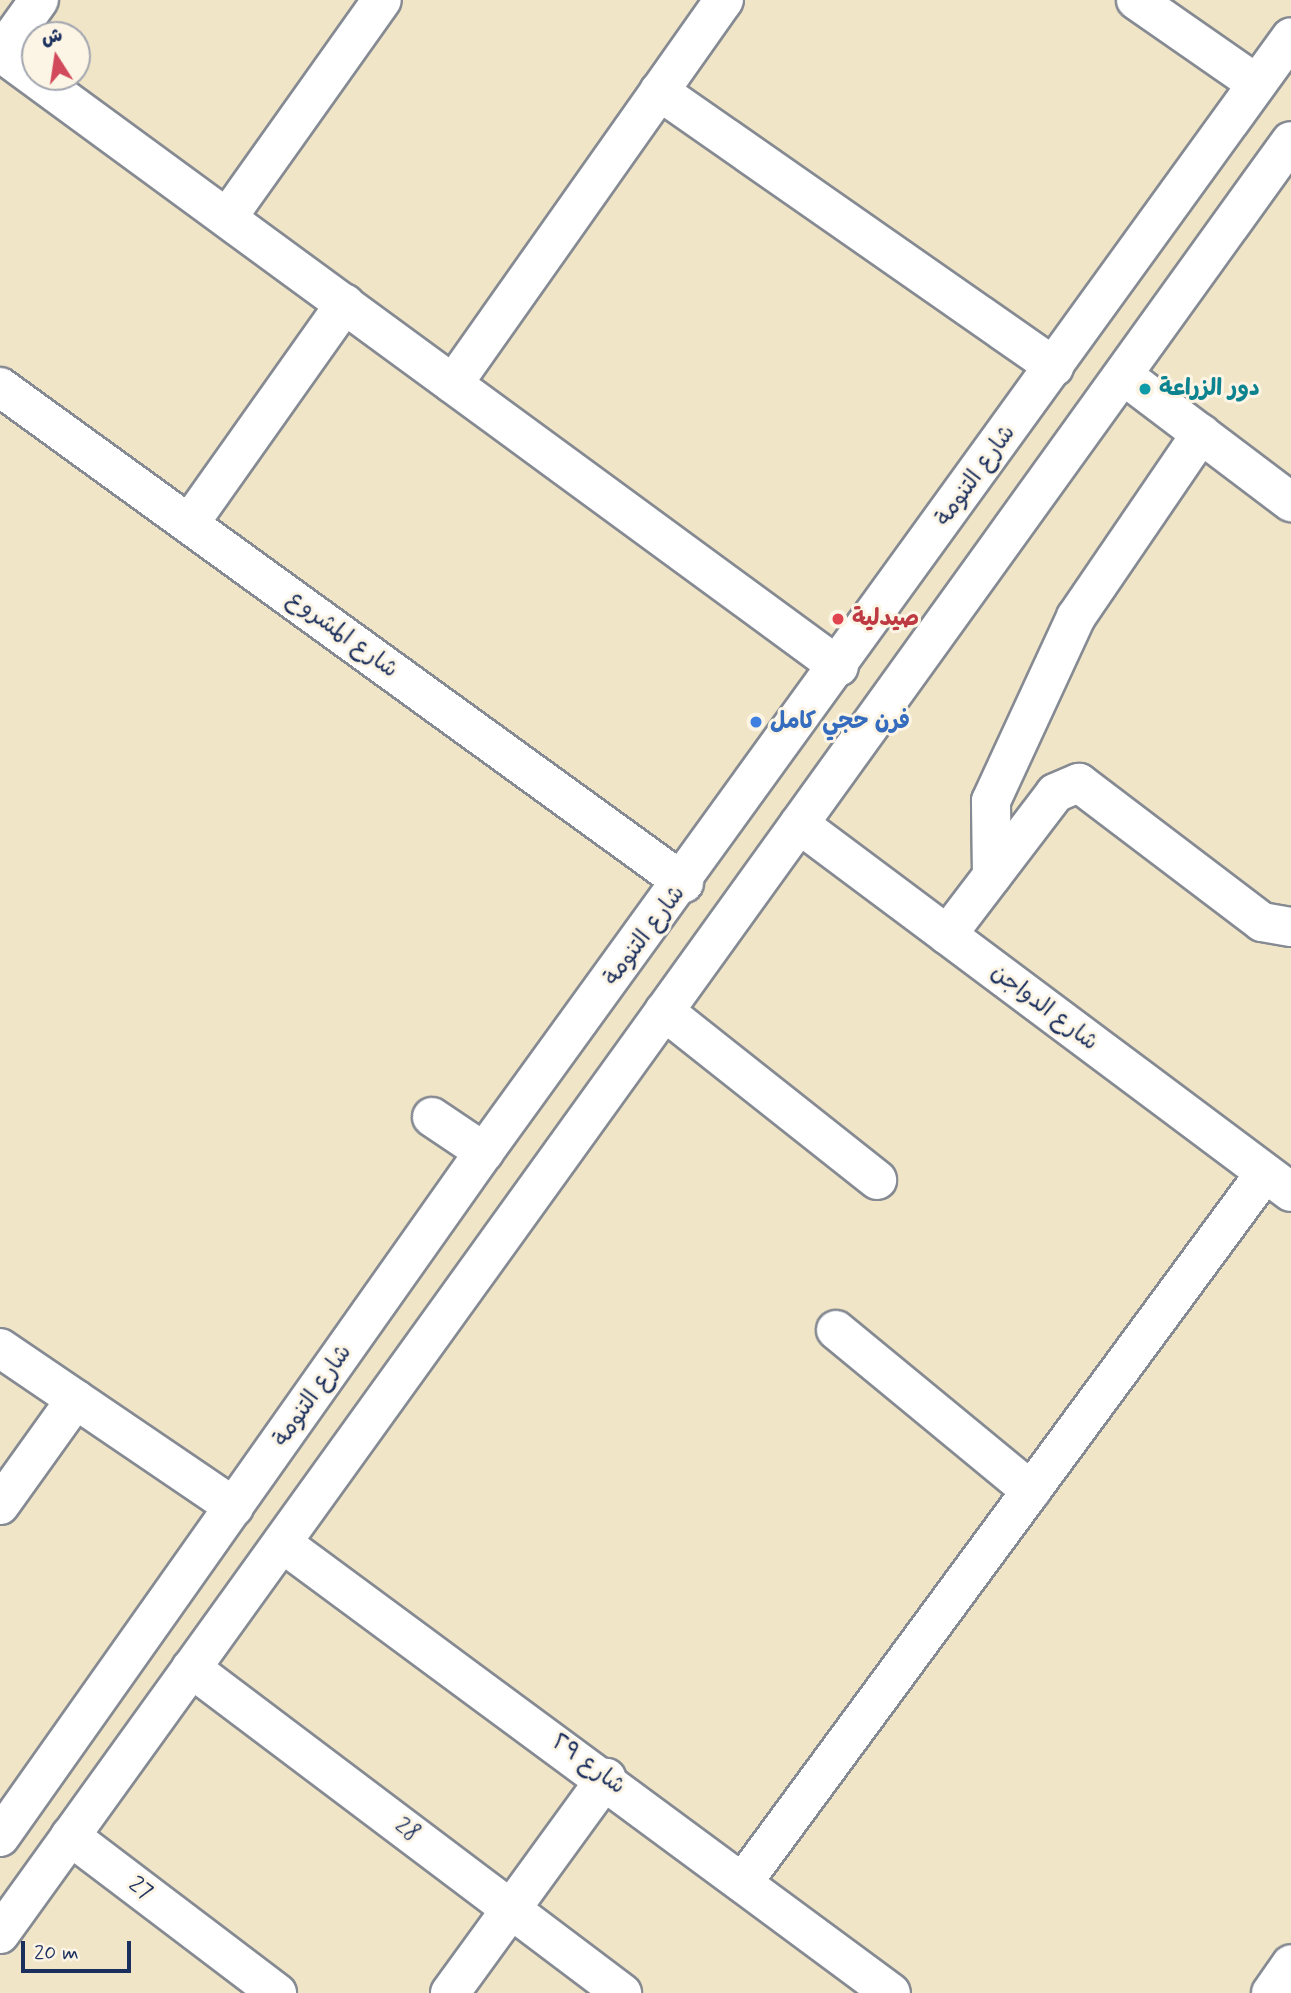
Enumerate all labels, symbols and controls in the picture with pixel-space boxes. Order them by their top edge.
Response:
north arrow [21,21,91,91]
text: ش [39,23,65,51]
place label: دور الزراعة [1159,375,1260,403]
marker: دور الزراعة [1137,381,1153,397]
street label: شارع التنومة [930,420,1022,532]
street label: شارع المشروع [281,586,403,684]
place label: صيدلية [852,605,919,633]
marker: صيدلية [830,611,846,627]
place label: فرن حجي كامل [770,708,910,736]
marker: فرن حجي كامل [748,714,764,730]
street label: شارع التنومة [598,881,692,991]
street label: شارع الدواجن [985,959,1103,1057]
street label: شارع التنومة [268,1340,358,1452]
street label: شارع ٢٩ [546,1729,630,1801]
street label: 28 [389,1812,425,1848]
street label: 27 [123,1871,157,1907]
scale bar [24,1926,135,1970]
text: 20 m [34,1939,79,1967]

